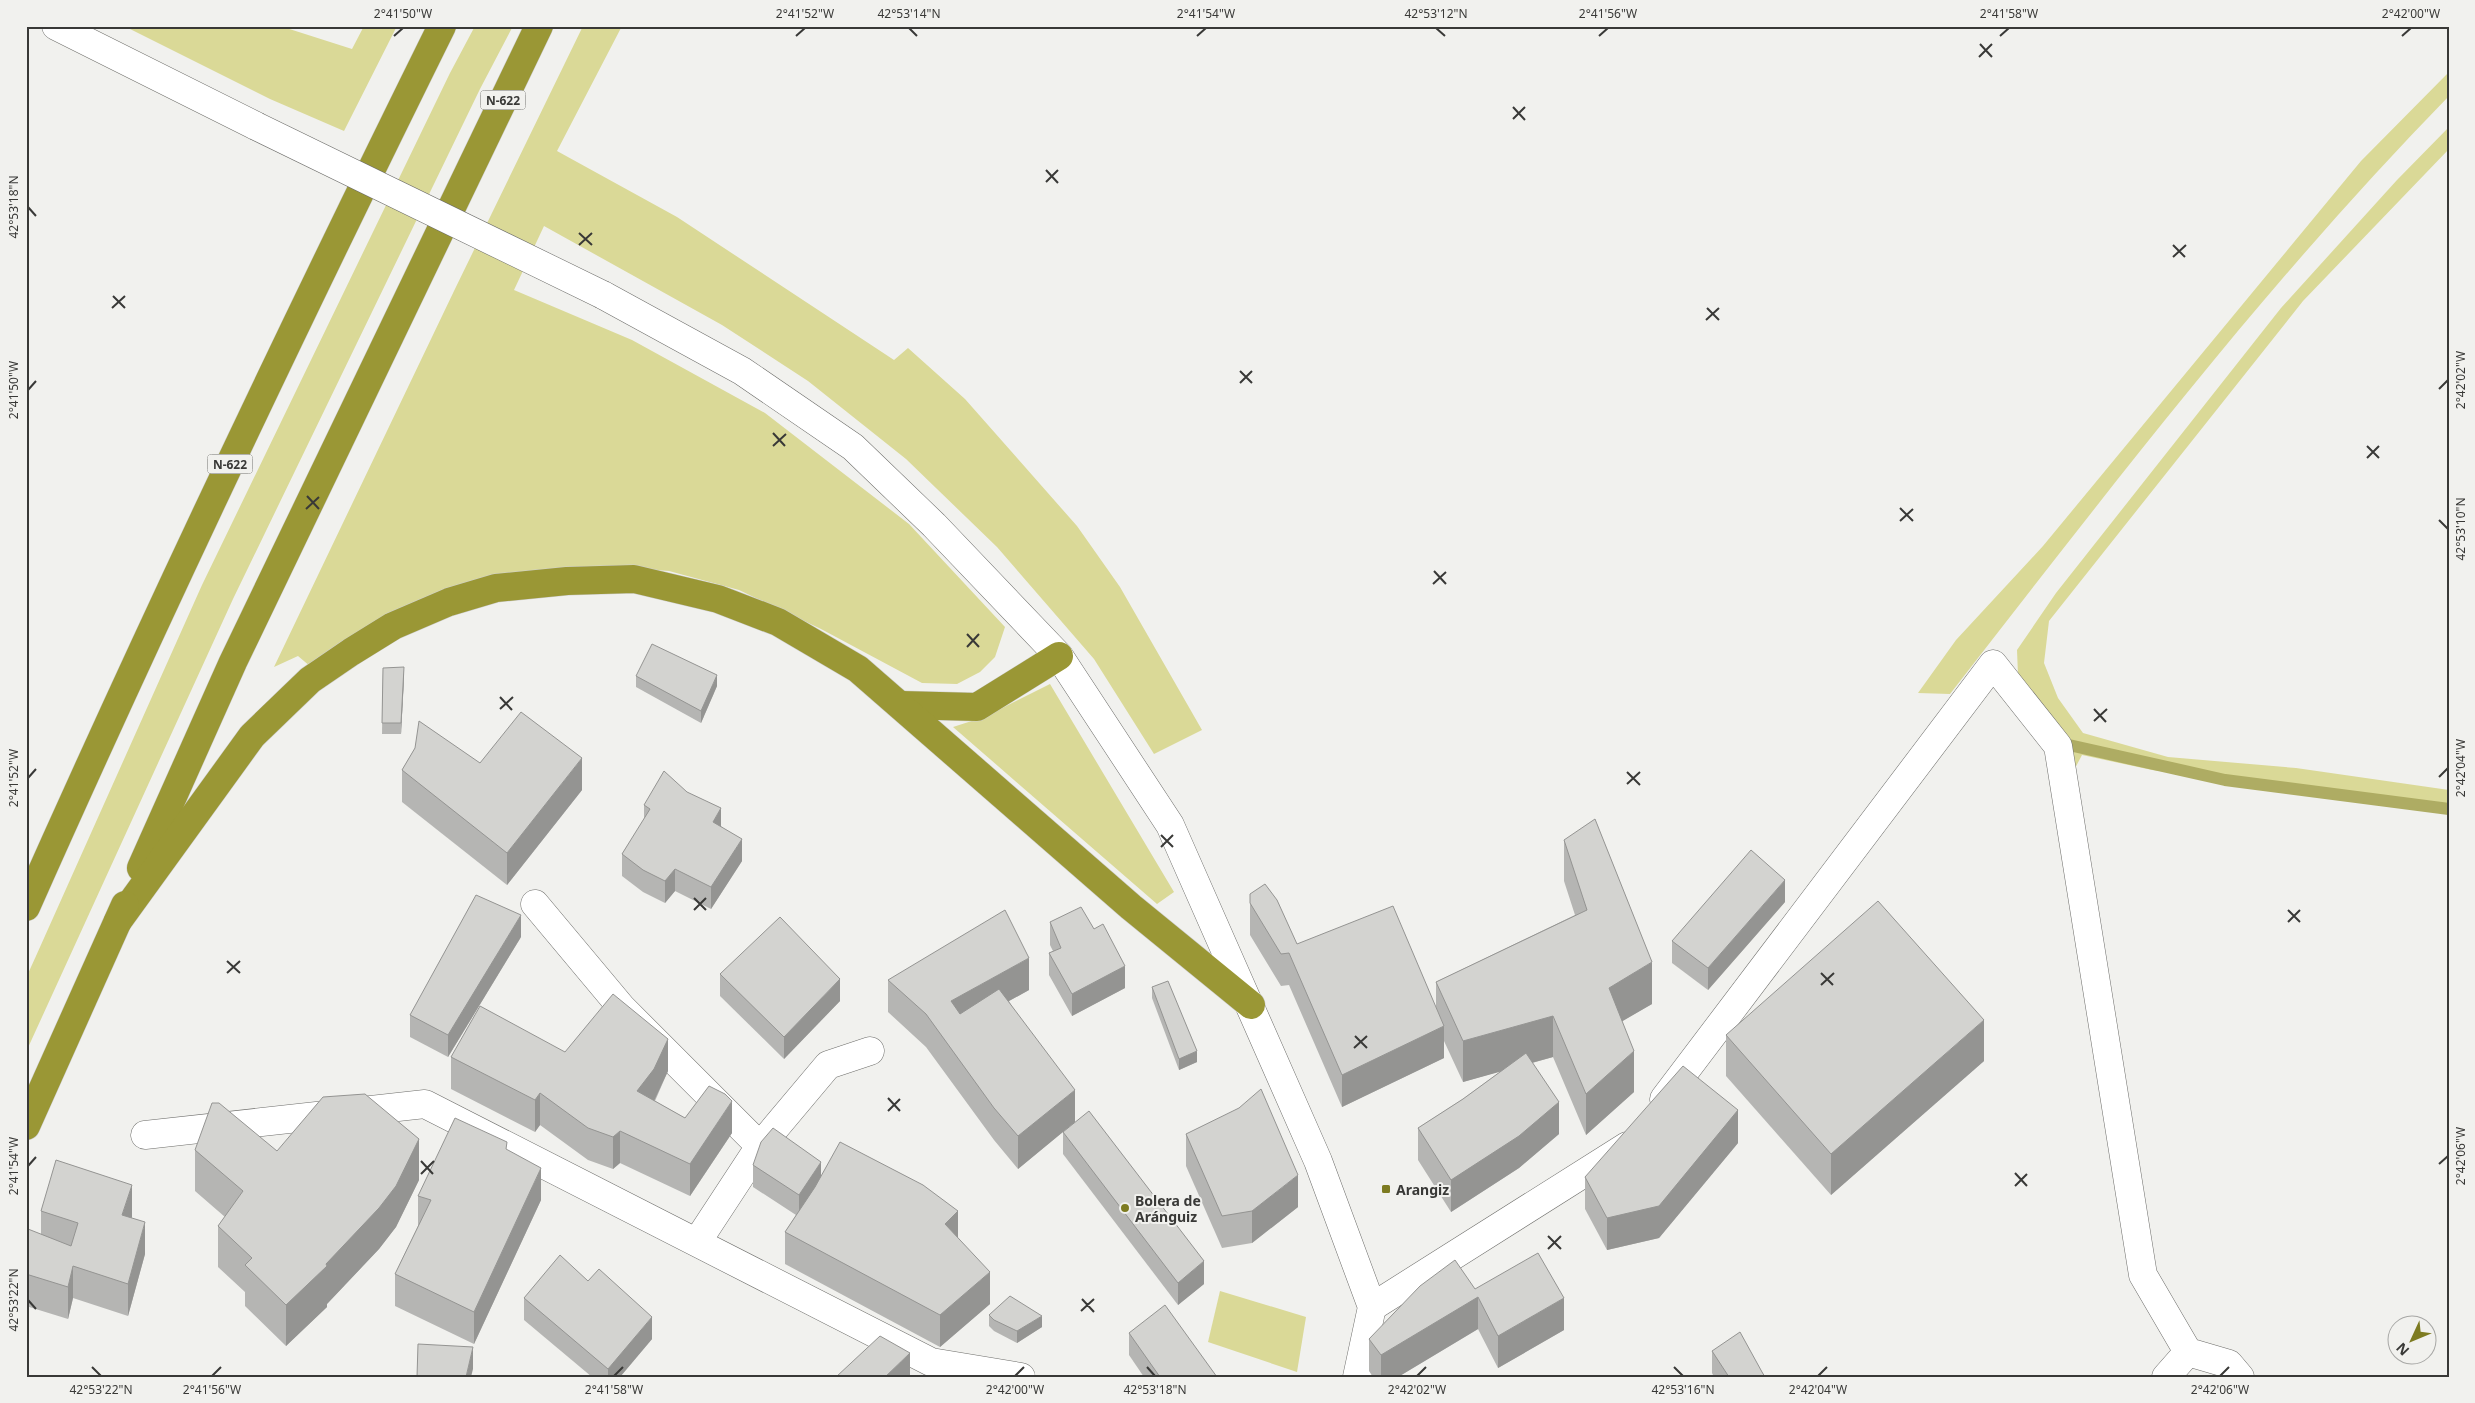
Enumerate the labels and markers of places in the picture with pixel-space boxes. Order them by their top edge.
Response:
place label: Arangiz [1396,1180,1449,1199]
marker: Arangiz [1380,1183,1392,1195]
place label: Bolera de Aránguiz [1135,1191,1201,1226]
marker: Bolera de Aránguiz [1119,1202,1131,1214]

